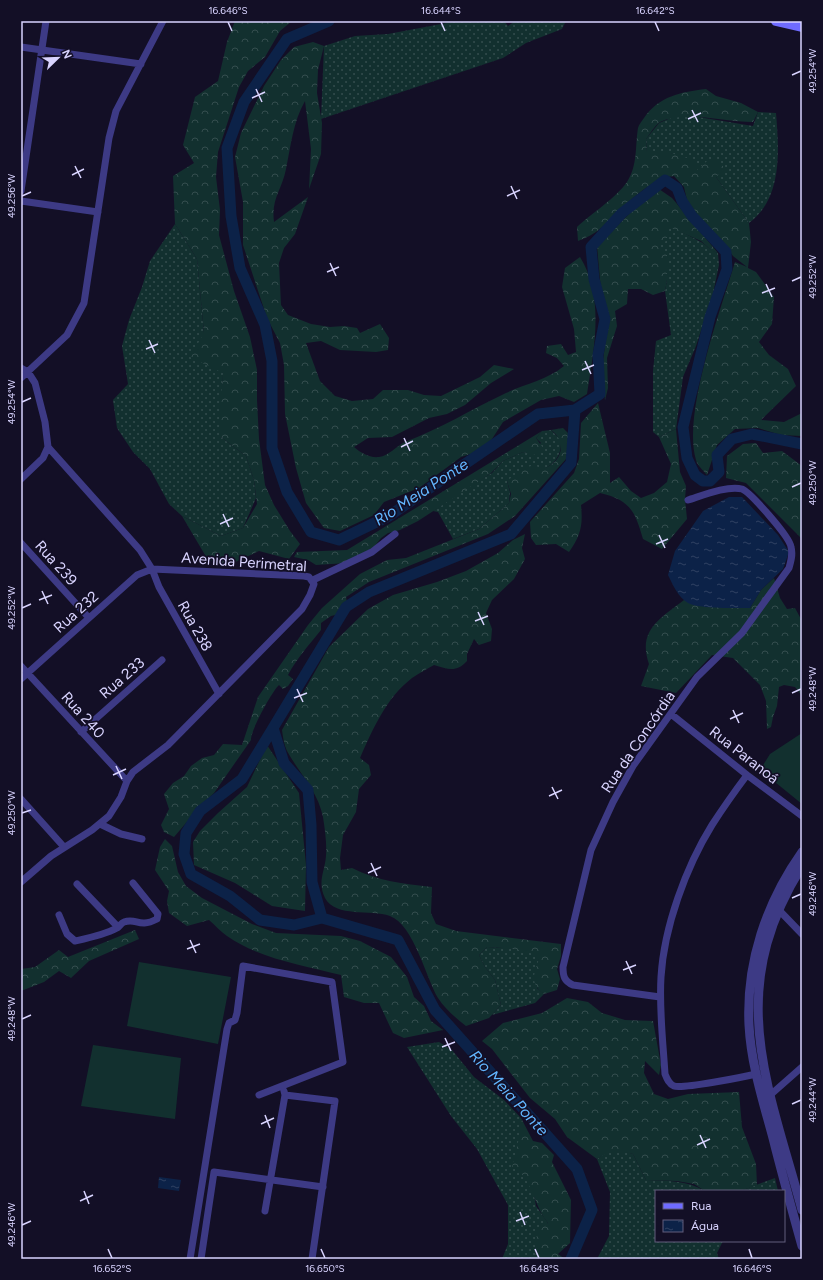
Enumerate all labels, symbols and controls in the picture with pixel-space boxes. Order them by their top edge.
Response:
text: 16.646°S [208,4,248,17]
text: 16.644°S [421,4,461,17]
text: 16.642°S [635,4,675,17]
north arrow [38,38,78,78]
text: N [59,48,74,61]
text: 49.254°W [806,48,819,93]
text: 49.256°W [5,173,18,218]
text: 49.252°W [806,255,819,299]
text: 49.254°W [5,379,18,424]
water label: Rio Meia Ponte [370,454,472,530]
text: 49.250°W [806,460,819,506]
street label: Rua 239 [31,537,81,589]
street label: Avenida Perimetral [181,549,307,575]
text: 49.252°W [5,586,18,630]
street label: Rua 232 [50,587,102,637]
street label: Rua 238 [174,598,216,654]
street label: Rua 233 [96,654,148,702]
text: 49.248°W [806,666,819,712]
street label: Rua 240 [57,688,109,742]
street label: Rua da Concórdia [597,688,679,796]
street label: Rua Paranoá [706,722,782,788]
text: 49.250°W [5,790,18,836]
text: 49.246°W [806,871,819,916]
text: 49.248°W [5,996,18,1042]
water label: Rio Meia Ponte [466,1046,553,1140]
text: 49.244°W [806,1077,819,1123]
legend [655,1190,785,1242]
text: Rua [691,1199,711,1213]
text: 49.246°W [5,1202,18,1247]
text: Água [691,1219,719,1233]
text: 16.652°S [93,1262,131,1275]
text: 16.650°S [305,1262,345,1275]
text: 16.648°S [519,1262,559,1275]
text: 16.646°S [732,1262,772,1275]

